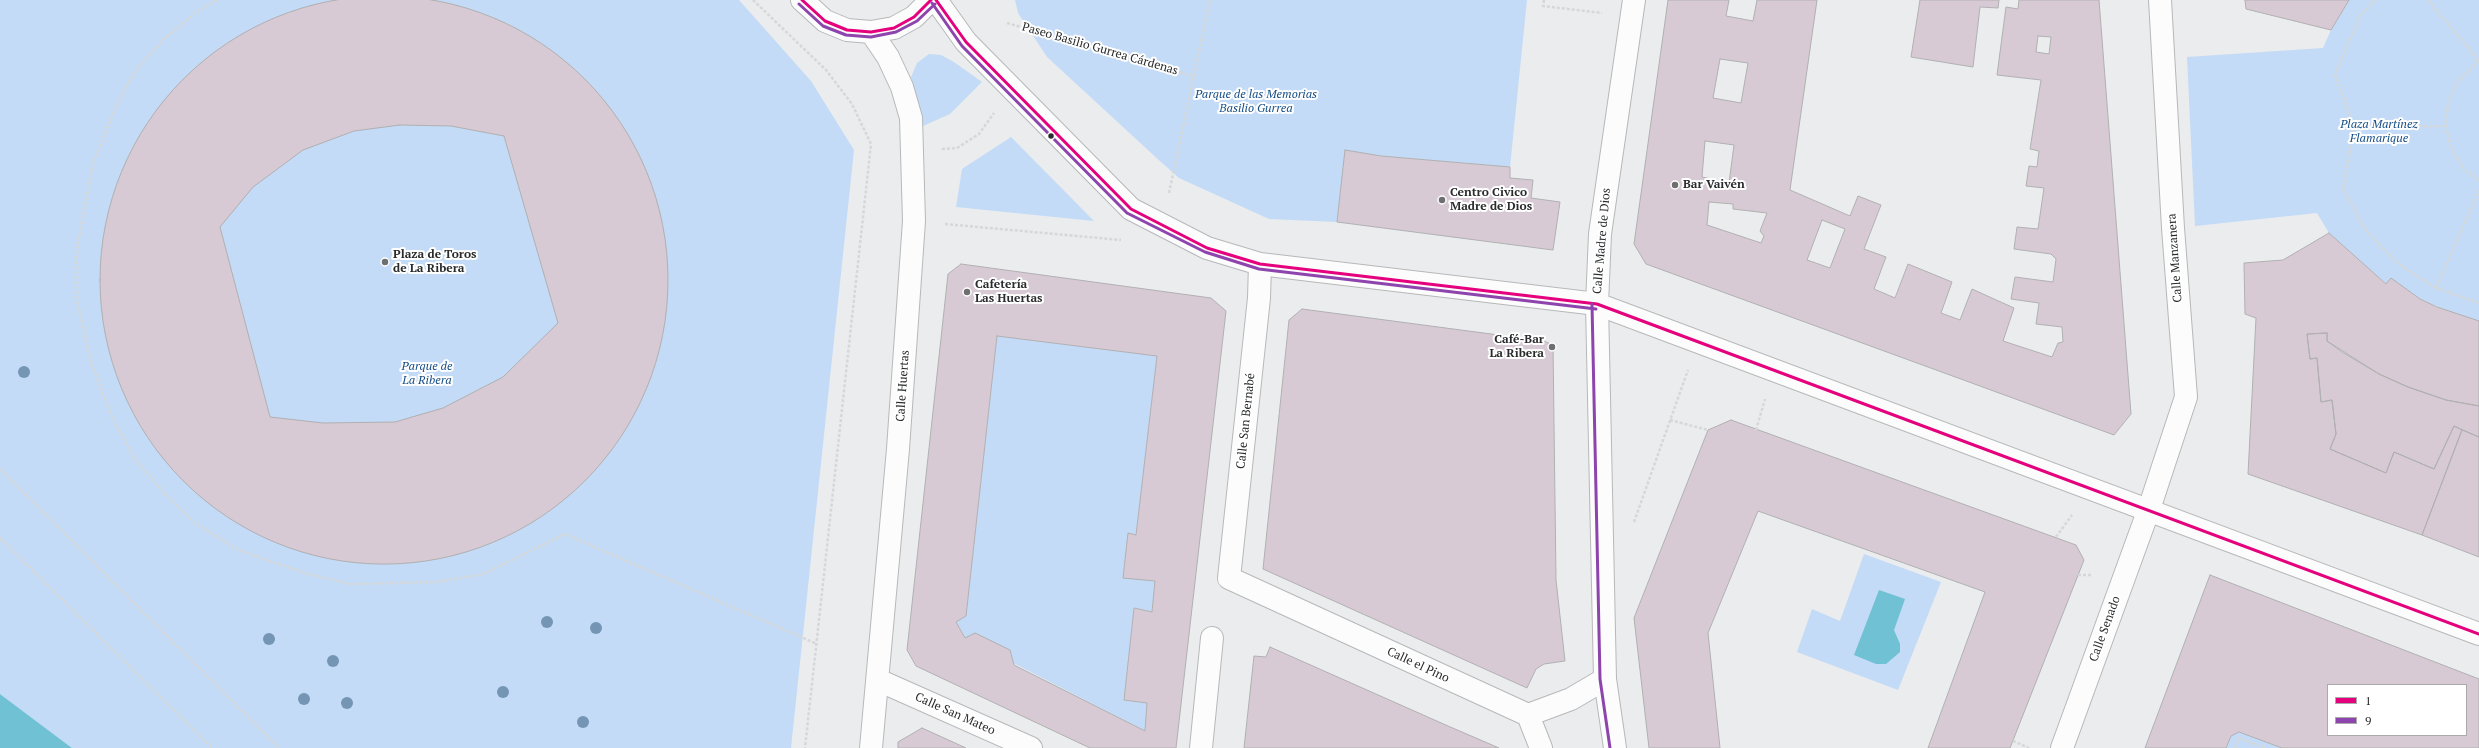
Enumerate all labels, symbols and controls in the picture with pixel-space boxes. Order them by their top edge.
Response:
street label: Paseo Basilio Gurrea Cárdenas [1020,20,1180,78]
park label: Parque de las Memorias Basilio Gurrea [1195,88,1317,116]
park label: Plaza Martínez Flamarique [2340,118,2418,146]
unlabelled marker [1046,131,1056,141]
place label: Bar Vaivén [1683,178,1745,192]
marker: Bar Vaivén [1670,180,1680,190]
place label: Centro Civico Madre de Dios [1450,186,1532,214]
street label: Calle Madre de Dios [1590,187,1614,295]
marker: Centro Civico Madre de Dios [1437,195,1447,205]
street label: Calle Manzanera [2165,213,2185,303]
place label: Plaza de Toros de La Ribera [393,248,477,276]
marker: Plaza de Toros de La Ribera [380,257,390,267]
place label: Cafetería Las Huertas [975,278,1043,306]
marker: Cafetería Las Huertas [962,287,972,297]
place label: Café-Bar La Ribera [1489,333,1544,361]
marker: Café-Bar La Ribera [1547,342,1557,352]
street label: Calle Huertas [893,350,913,422]
park label: Parque de La Ribera [402,360,452,388]
street label: Calle San Bernabé [1234,372,1258,470]
street label: Calle Senado [2086,594,2124,664]
street label: Calle el Pino [1385,644,1451,686]
legend [2327,684,2467,736]
street label: Calle San Mateo [913,690,997,738]
text: 1 [2365,693,2371,708]
text: 9 [2365,713,2371,728]

